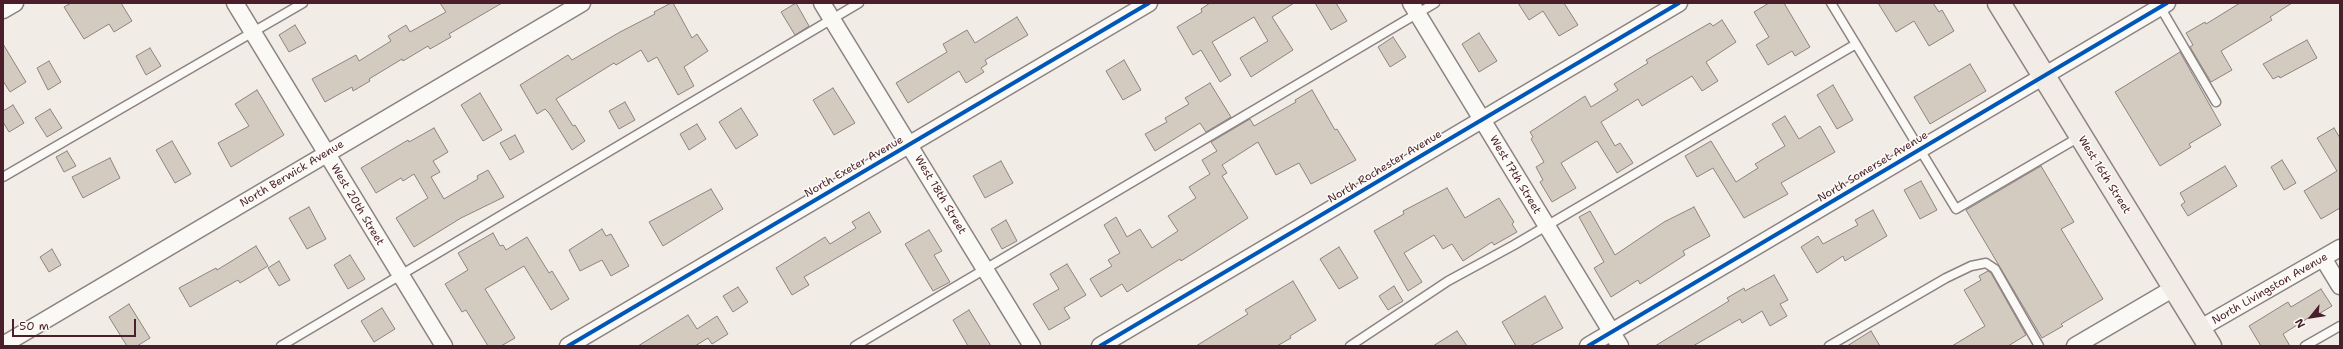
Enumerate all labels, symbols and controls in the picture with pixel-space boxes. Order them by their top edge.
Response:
street label: North Rochester Avenue [1326,128,1444,206]
street label: North Somerset Avenue [1815,129,1931,205]
street label: North Exeter Avenue [802,133,906,201]
street label: West 17th Street [1486,133,1544,217]
street label: West 16th Street [2075,134,2133,216]
street label: North Berwick Avenue [238,138,346,210]
street label: West 18th Street [911,153,969,237]
street label: West 20th Street [327,162,387,248]
street label: North Livingston Avenue [2210,250,2330,328]
north arrow [2291,297,2331,337]
scale bar [14,311,138,337]
text: 50 m [19,318,49,334]

